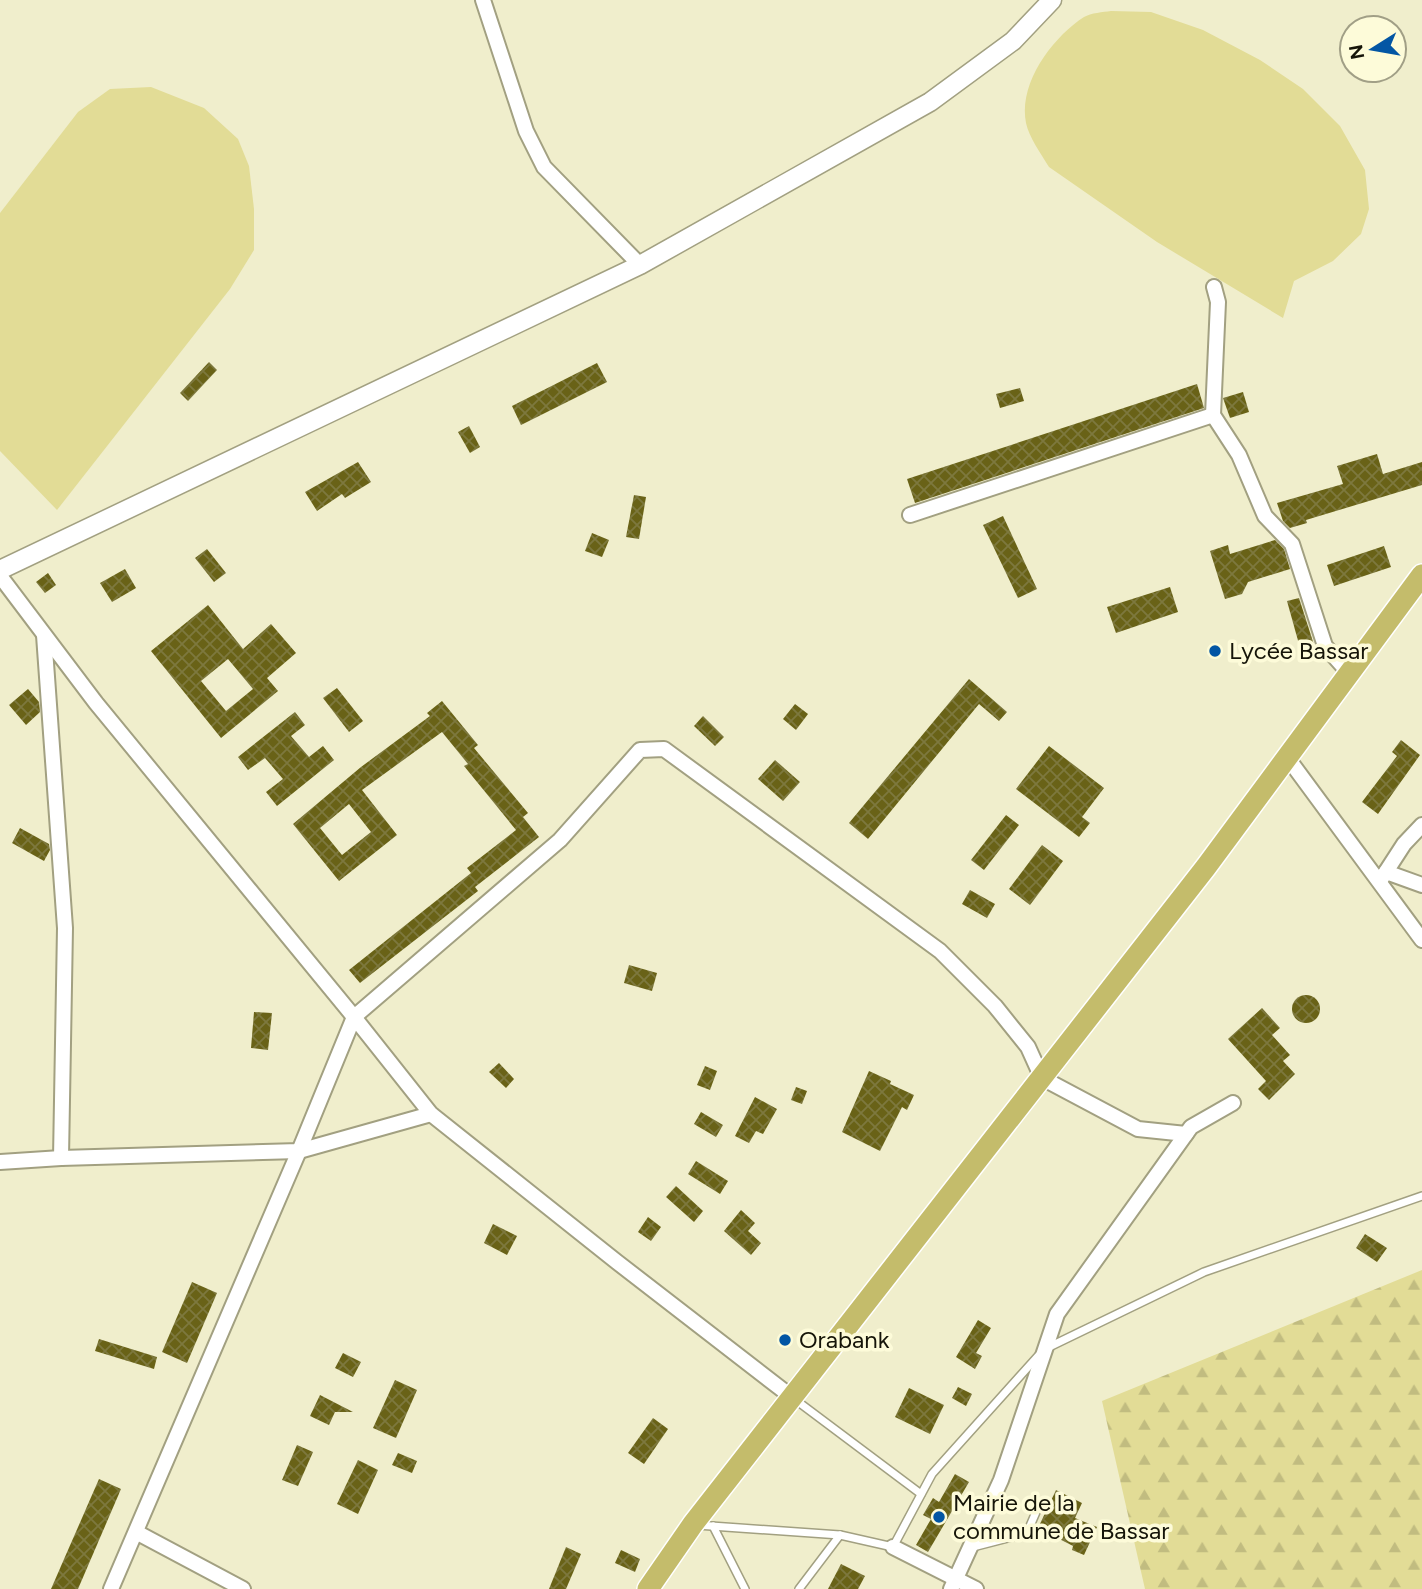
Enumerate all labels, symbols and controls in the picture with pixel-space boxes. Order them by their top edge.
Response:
north arrow [1338,14,1408,84]
text: N [1344,43,1369,62]
place label: Lycée Bassar [1229,636,1368,665]
marker: Lycée Bassar [1207,643,1223,659]
place label: Orabank [799,1325,890,1354]
marker: Orabank [777,1332,793,1348]
place label: Mairie de la commune de Bassar [953,1488,1169,1545]
marker: Mairie de la commune de Bassar [931,1509,947,1525]

